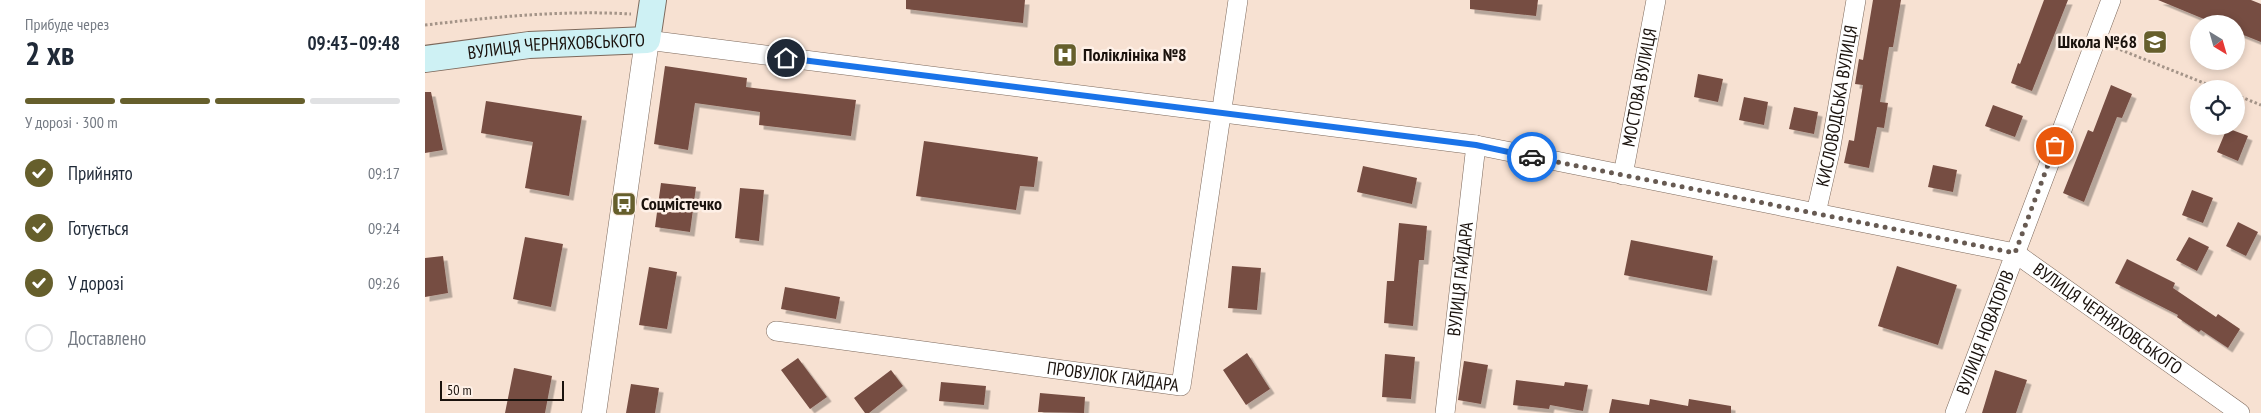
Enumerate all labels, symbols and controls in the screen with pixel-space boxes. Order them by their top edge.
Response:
text: Прибуде через [25,14,109,34]
north arrow [2190,15,2245,70]
map controls [2190,15,2245,135]
street label: КИСЛОВОДСЬКА ВУЛИЦЯ [1810,24,1862,189]
street label: МОСТОВА ВУЛИЦЯ [1617,26,1661,149]
street label: ВУЛИЦЯ ЧЕРНЯХОВСЬКОГО [466,28,645,64]
school or university icon: Школа №68 [2142,29,2168,55]
place label: Школа №68 [2058,30,2137,53]
text: 09:43–09:48 [307,31,400,55]
text: 2 хв [25,32,74,74]
pin [765,37,807,79]
hospital icon: Поліклініка №8 [1052,42,1078,68]
place label: Поліклініка №8 [1083,43,1187,66]
icon: home [772,44,800,72]
button: locate [2190,80,2245,135]
text: У дорозі · 300 m [25,112,118,132]
pin [2034,125,2076,167]
courier [1507,132,1557,182]
icon: bag [2041,132,2069,160]
icon: car [1518,143,1546,171]
icon: check [25,159,53,187]
text: Прийнято [68,161,133,185]
text: 09:17 [368,163,400,183]
bus stop icon: Соцмістечко [611,191,637,217]
place label: Соцмістечко [641,192,722,215]
icon: check [25,214,53,242]
text: Готується [68,216,129,240]
text: 09:24 [368,218,400,238]
street label: ВУЛИЦЯ ГАЙДАРА [1442,220,1478,337]
street label: ВУЛИЦЯ ЧЕРНЯХОВСЬКОГО [2029,258,2187,379]
street label: ВУЛИЦЯ НОВАТОРІВ [1951,267,2019,398]
icon: check [25,269,53,297]
text: У дорозі [68,271,124,295]
text: 09:26 [368,273,400,293]
text: Доставлено [68,326,146,350]
street label: ПРОВУЛОК ГАЙДАРА [1046,356,1181,397]
scale bar [440,378,564,401]
text: 50 m [447,381,472,399]

